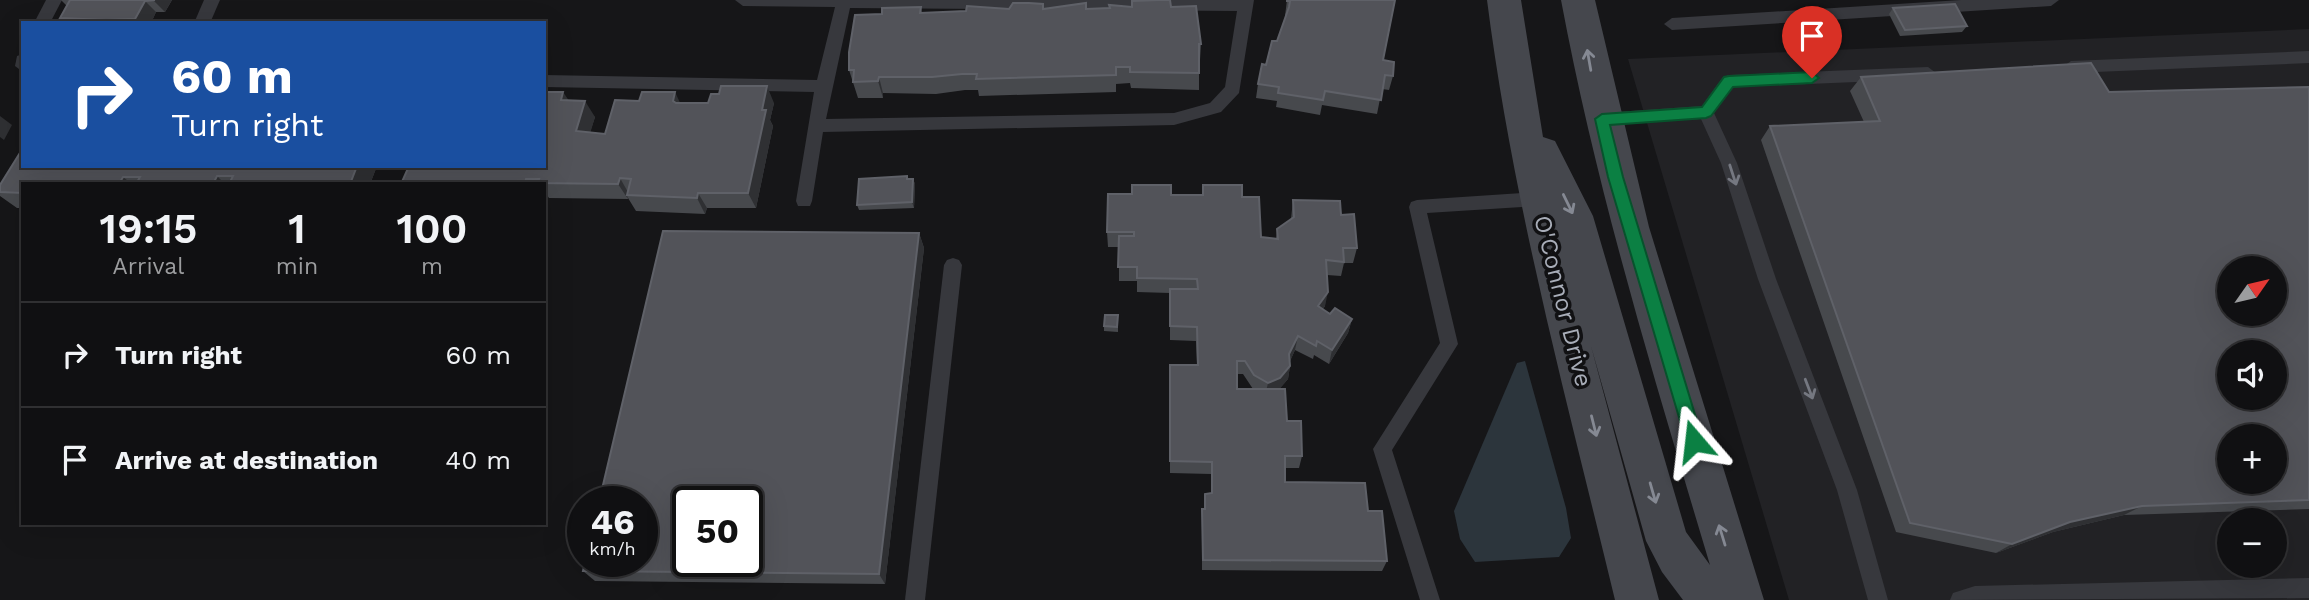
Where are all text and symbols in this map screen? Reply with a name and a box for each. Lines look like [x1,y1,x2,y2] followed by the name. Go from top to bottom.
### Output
[1782,6,1842,78] pin
[1793,17,1831,55] icon: arrive
[171,47,293,105] text: 60 m
[56,49,147,140] icon: right
[1582,49,1595,72] one-way arrow
[171,106,323,144] text: Turn right
[1728,163,1740,185] one-way arrow
[1562,193,1575,214] one-way arrow
[99,204,197,253] text: 19:15
[288,204,306,253] text: 1
[397,204,468,253] text: 100
[1528,212,1598,390] street label: O'Connor Drive
[113,253,184,280] text: Arrival
[276,253,318,280] text: min
[421,253,443,280] text: m
[2217,256,2287,326] north arrow
[2217,256,2287,578] map controls
[56,336,94,374] icon: right
[115,340,242,370] text: Turn right
[445,340,511,370] text: 60 m
[2217,340,2287,410] button: sound
[1803,378,1816,400] one-way arrow
[1657,404,1731,478] position arrow
[1588,414,1601,437] one-way arrow
[2217,424,2287,494] button: +
[56,441,94,479] icon: arrive
[115,445,378,475] text: Arrive at destination
[445,445,511,475] text: 40 m
[1647,481,1660,503] one-way arrow
[672,486,763,577] speed limit sign: 50
[590,501,635,543] text: 46
[2217,508,2287,578] button: −
[1715,524,1728,546] one-way arrow
[589,538,636,559] text: km/h

